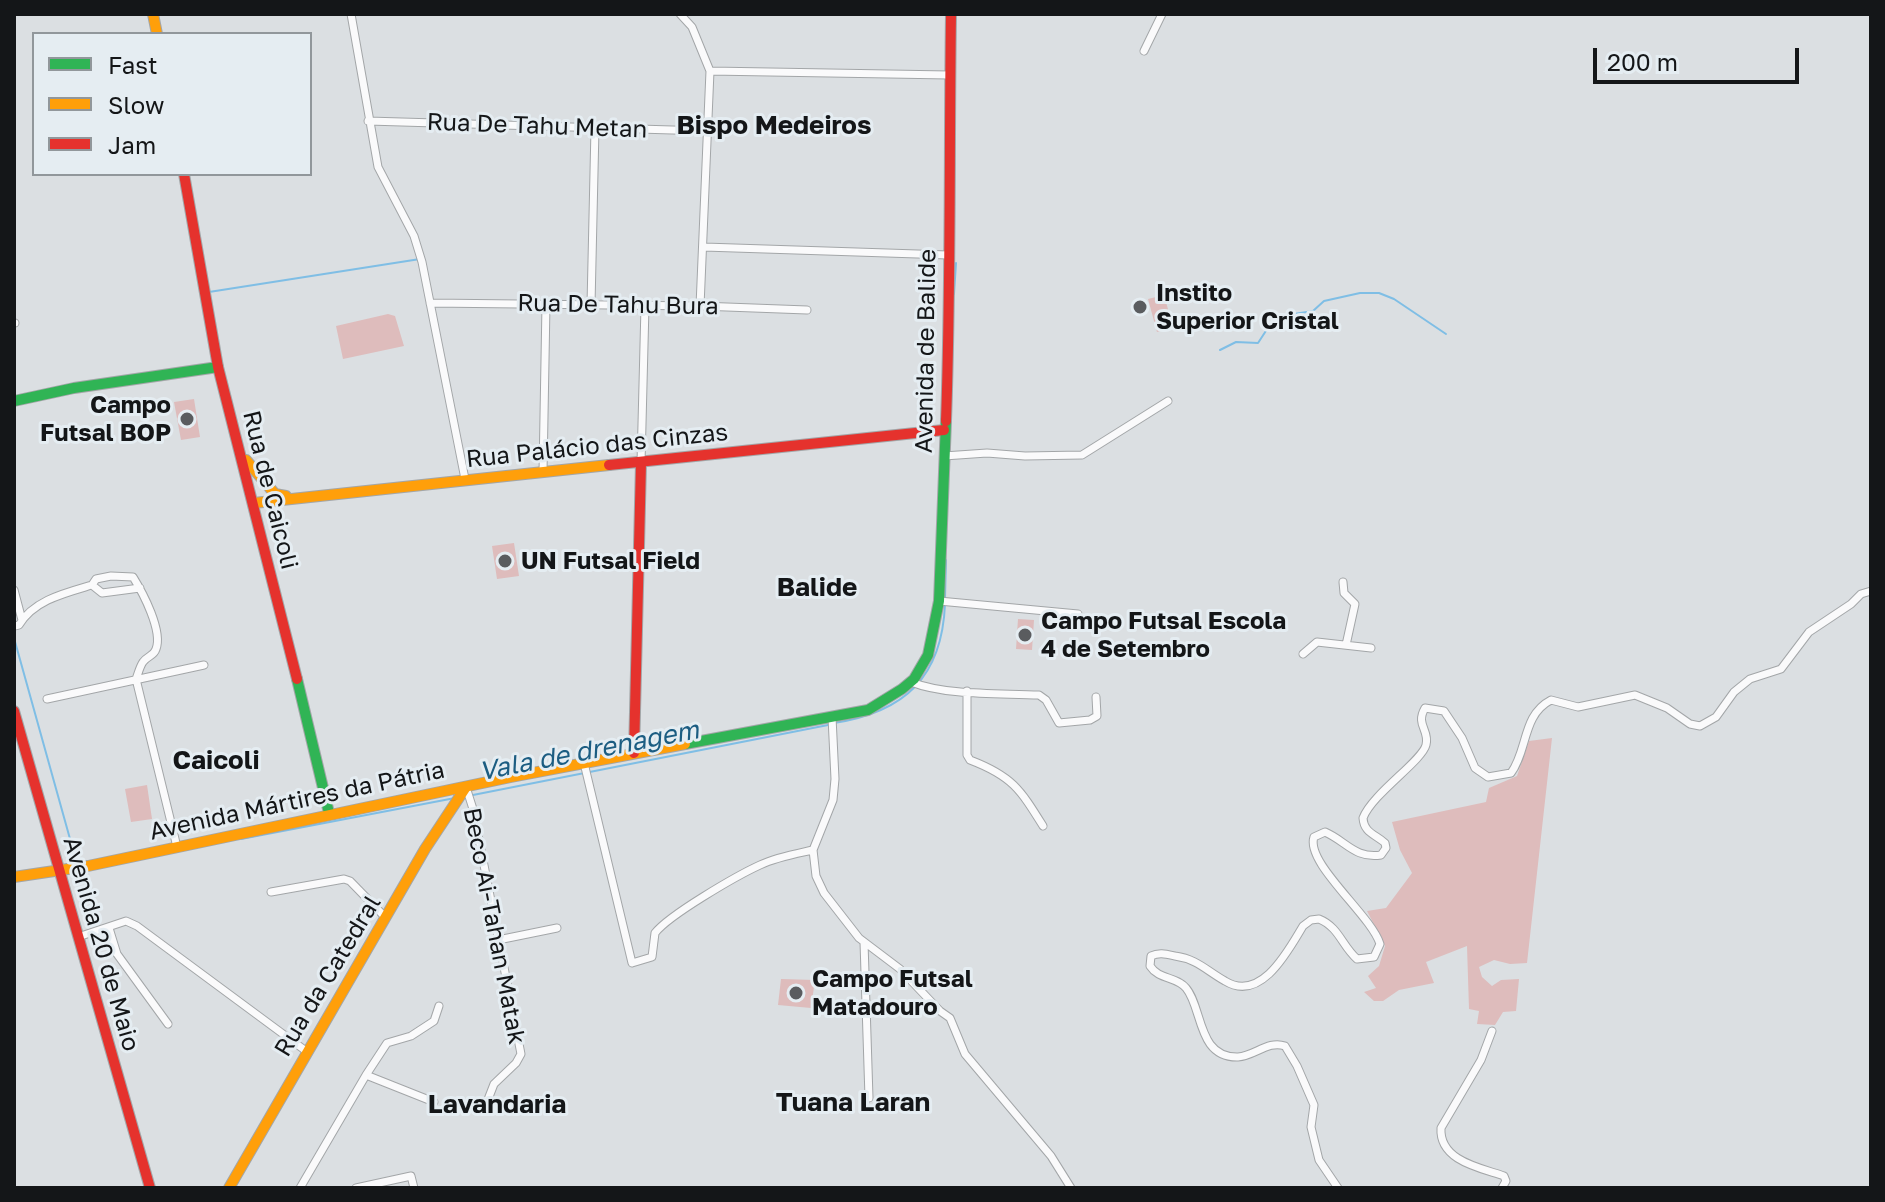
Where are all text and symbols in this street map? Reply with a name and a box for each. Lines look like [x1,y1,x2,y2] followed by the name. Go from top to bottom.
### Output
[32,32,312,176] legend
[1597,32,1803,82] scale bar
[1607,47,1678,76] text: 200 m
[108,50,158,79] text: Fast
[108,90,164,119] text: Slow
[426,108,648,144] street label: Rua De Tahu Metan
[677,110,871,142] district label: Bispo Medeiros
[108,130,156,159] text: Jam
[910,249,942,453] street label: Avenida de Balide
[1156,279,1339,335] place label: Instito Superior Cristal
[517,289,719,321] street label: Rua De Tahu Bura
[1131,298,1149,316] marker: Instito Superior Cristal
[40,391,171,447] place label: Campo Futsal BOP
[236,408,304,572] street label: Rua de Caicoli
[178,410,196,428] marker: Campo Futsal BOP
[465,418,729,474] street label: Rua Palácio das Cinzas
[521,547,700,575] place label: UN Futsal Field
[496,552,514,570] marker: UN Futsal Field
[777,572,857,604] district label: Balide
[1041,607,1286,663] place label: Campo Futsal Escola 4 de Setembro
[1016,626,1034,644] marker: Campo Futsal Escola 4 de Setembro
[476,714,702,788] water label: Vala de drenagem
[172,745,260,777] district label: Caicoli
[147,756,447,846] street label: Avenida Mártires da Pátria
[457,805,531,1047] street label: Beco Ai-Tahan Matak
[57,834,145,1054] street label: Avenida 20 de Maio
[269,890,387,1062] street label: Rua da Catedral
[812,965,973,1021] place label: Campo Futsal Matadouro
[787,984,805,1002] marker: Campo Futsal Matadouro
[776,1087,930,1119] district label: Tuana Laran
[428,1089,566,1121] district label: Lavandaria

